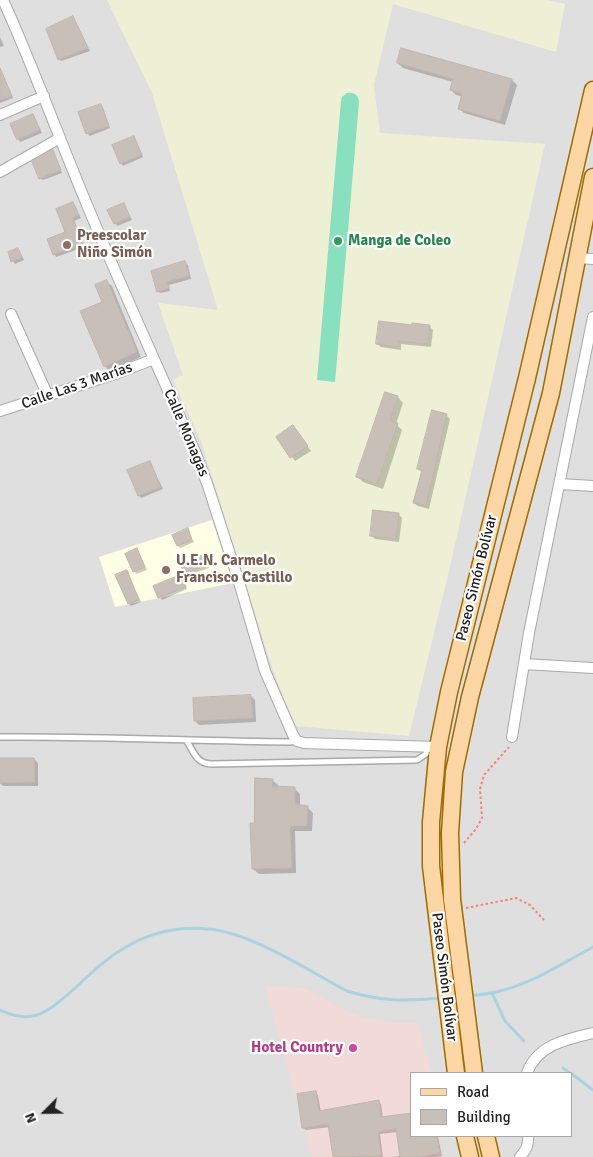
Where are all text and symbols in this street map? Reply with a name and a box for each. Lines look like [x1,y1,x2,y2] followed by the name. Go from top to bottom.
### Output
[77,227,152,262] place label: Preescolar Niño Simón
[348,232,451,250] place label: Manga de Coleo
[332,235,344,247] marker: Manga de Coleo
[61,239,73,251] marker: Preescolar Niño Simón
[19,359,135,413] street label: Calle Las 3 Marías
[159,386,213,480] street label: Calle Monagas
[453,513,501,643] street label: Paseo Simón Bolívar
[176,552,292,587] place label: U.E.N. Carmelo Francisco Castillo
[160,564,172,576] marker: U.E.N. Carmelo Francisco Castillo
[427,912,461,1042] street label: Paseo Simón Bolívar
[251,1039,343,1057] place label: Hotel Country
[347,1042,359,1054] marker: Hotel Country
[410,1072,573,1137] legend
[457,1083,489,1101] text: Road
[20,1087,70,1137] north arrow
[457,1108,511,1126] text: Building
[21,1110,40,1126] text: N

